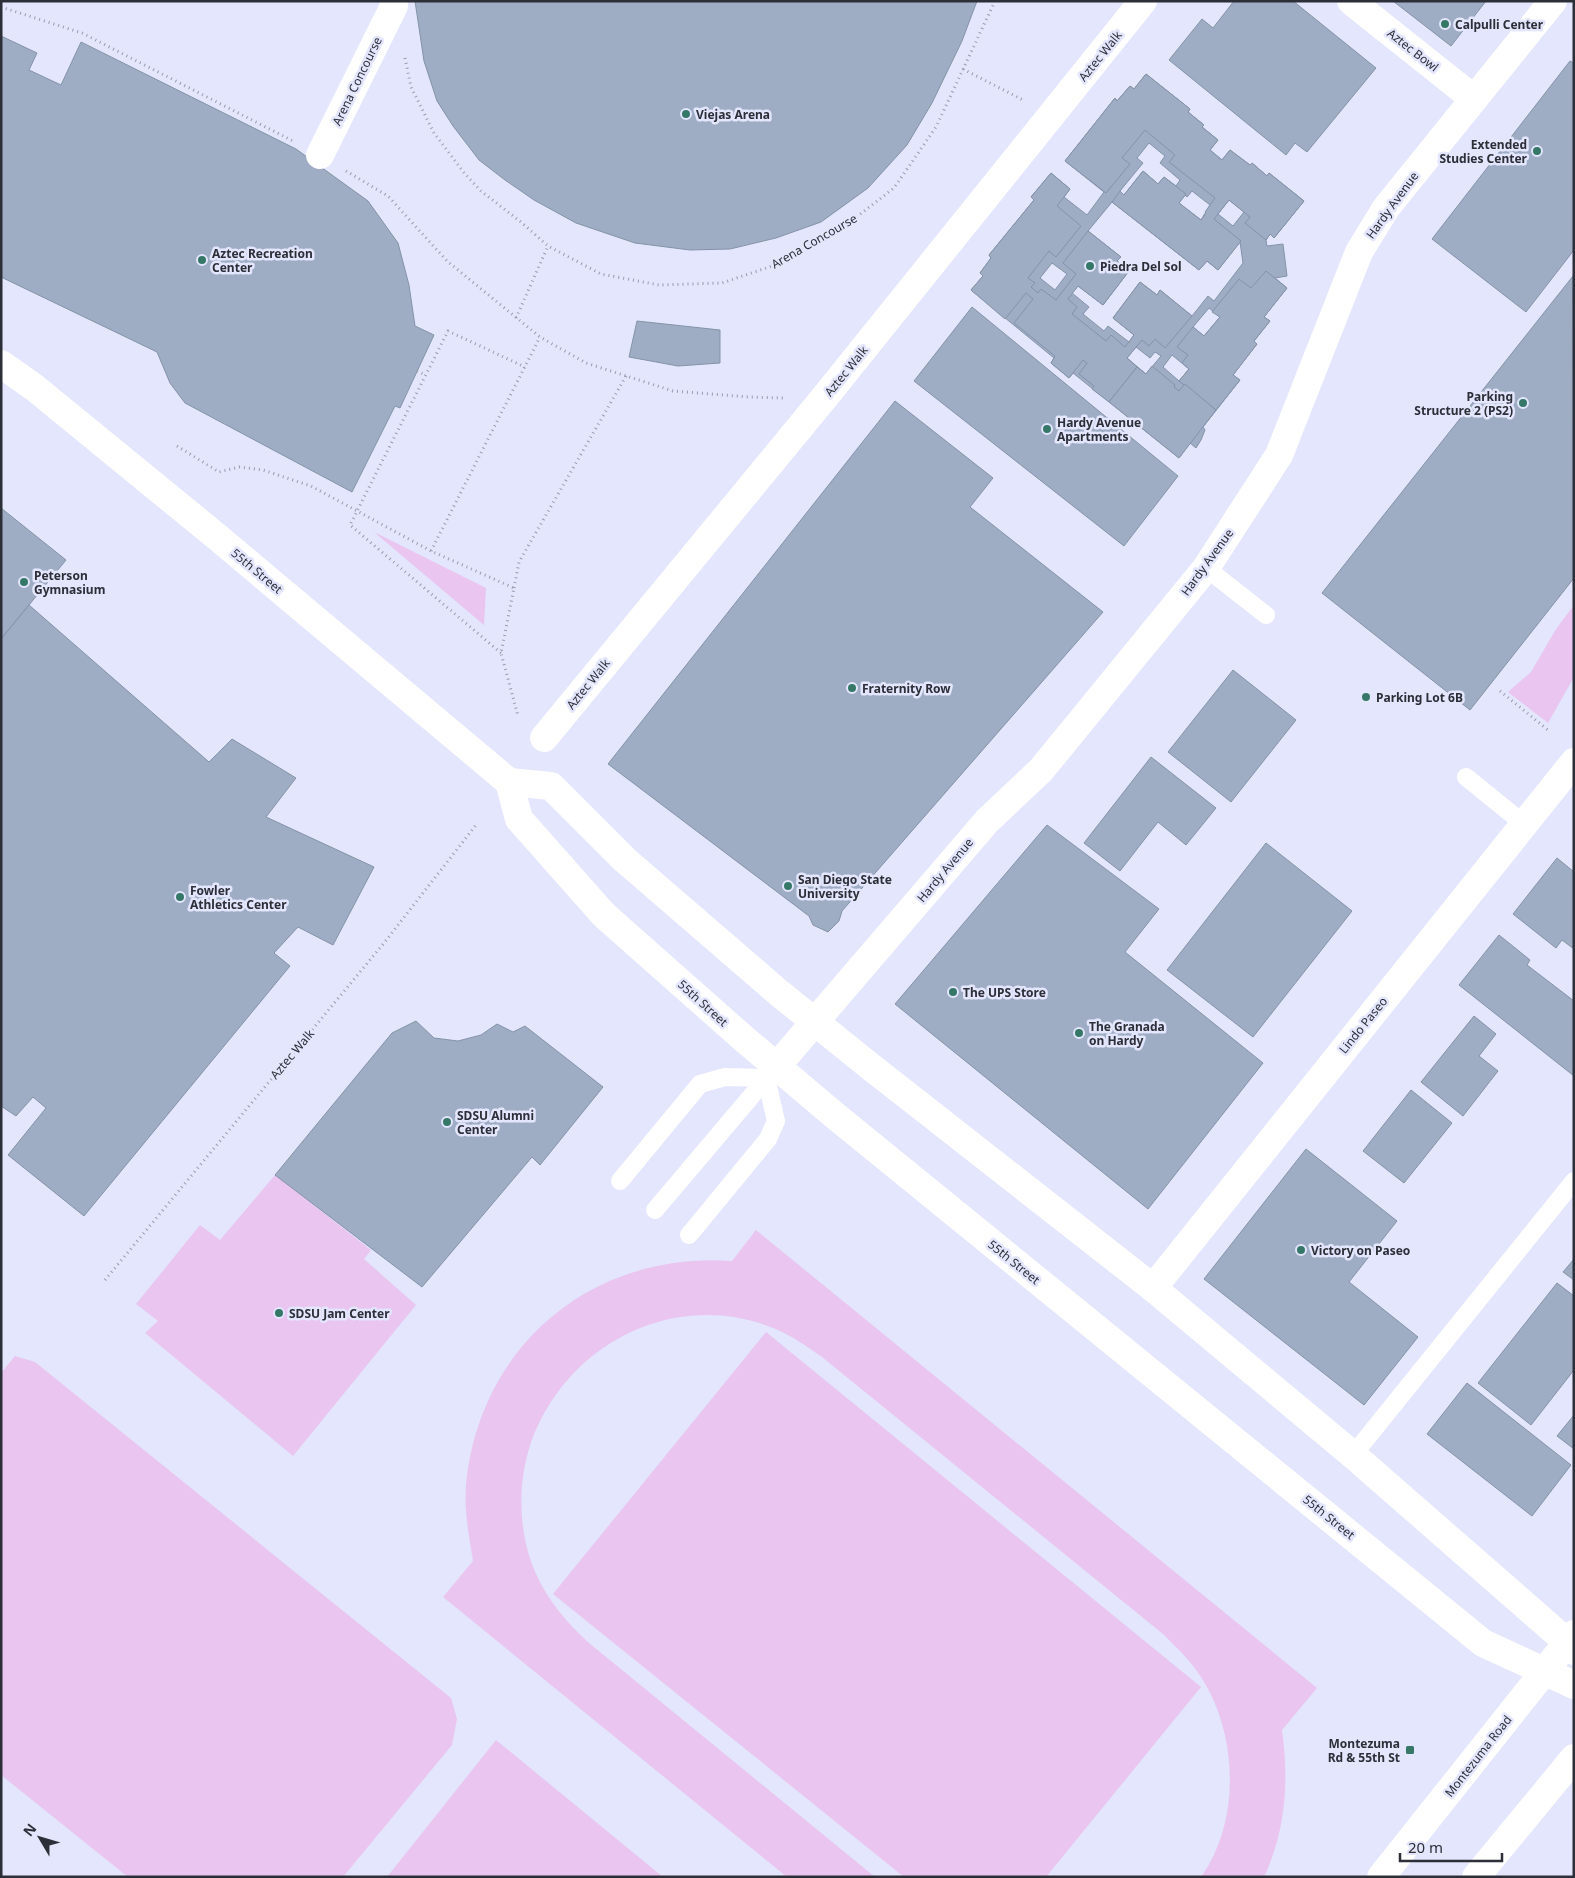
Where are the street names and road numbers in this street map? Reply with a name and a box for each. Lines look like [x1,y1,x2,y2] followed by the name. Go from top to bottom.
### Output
[1384,25,1442,75] street label: Aztec Bowl
[1074,27,1126,85] street label: Aztec Walk
[328,34,386,128] street label: Arena Concourse
[1362,168,1422,242] street label: Hardy Avenue
[768,209,860,273] street label: Arena Concourse
[820,342,872,400] street label: Aztec Walk
[1177,525,1237,599] street label: Hardy Avenue
[228,545,287,598] street label: 55th Street
[562,655,614,713] street label: Aztec Walk
[913,834,977,906] street label: Hardy Avenue
[674,976,732,1031] street label: 55th Street
[1335,993,1391,1057] street label: Lindo Paseo
[266,1025,318,1083] street label: Aztec Walk
[985,1236,1044,1289] street label: 55th Street
[1300,1491,1359,1544] street label: 55th Street
[1441,1712,1515,1800] street label: Montezuma Road

